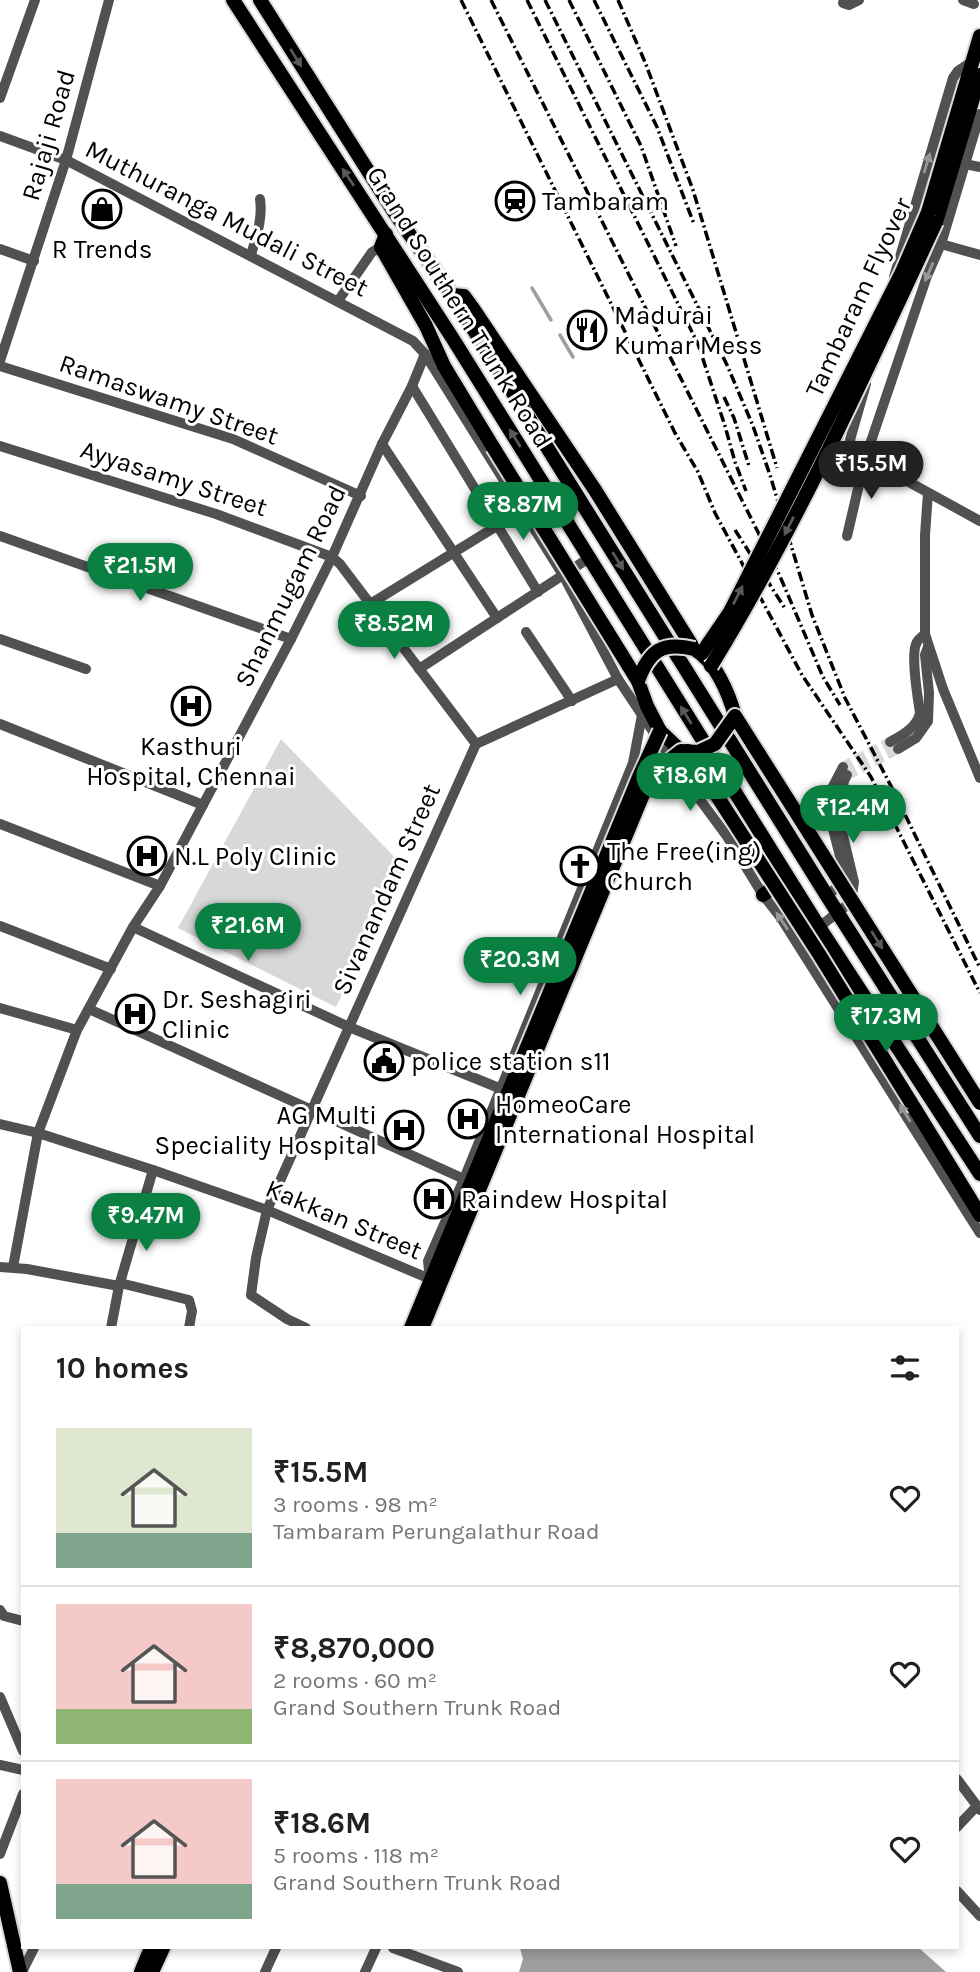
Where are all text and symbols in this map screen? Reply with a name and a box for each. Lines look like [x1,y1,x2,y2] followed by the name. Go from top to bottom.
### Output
[290,48,303,67] one-way arrow
[15,66,82,204] street label: Rajaji Road
[80,133,374,304] street label: Muthuranga Mudali Street
[923,152,933,173] one-way arrow
[360,161,559,454] street label: Grand Southern Trunk Road
[341,168,355,186] one-way arrow
[494,180,536,222] station icon: Tambaram
[542,186,669,217] place label: Tambaram
[81,188,123,230] shop icon: R Trends
[799,192,918,402] street label: Tambaram Flyover
[52,234,152,265] place label: R Trends
[923,262,935,282] one-way arrow
[614,300,762,361] place label: Madurai Kumar Mess
[566,309,608,351] restaurant icon: Madurai Kumar Mess
[55,347,283,452] street label: Ramaswamy Street
[508,429,521,448] one-way arrow
[76,434,271,523] street label: Ayyasamy Street
[814,442,928,501] pin: ₹15.5M
[834,450,908,477] text: ₹15.5M
[228,480,353,692] street label: Shanmugam Road
[466,482,580,542] pin: ₹8.87M
[483,491,563,518] text: ₹8.87M
[783,516,794,536] one-way arrow
[83,544,197,603] pin: ₹21.5M
[612,551,624,570] one-way arrow
[103,552,177,579] text: ₹21.5M
[733,585,744,605] one-way arrow
[337,602,451,661] pin: ₹8.52M
[354,610,434,637] text: ₹8.52M
[170,685,212,727] hospital icon: Kasthuri Hospital, Chennai
[679,706,692,725] one-way arrow
[86,731,296,792] place label: Kasthuri Hospital, Chennai
[633,754,747,813] pin: ₹18.6M
[652,762,728,789] text: ₹18.6M
[326,778,447,1000] street label: Sivanandam Street
[796,786,910,845] pin: ₹12.4M
[816,794,890,821] text: ₹12.4M
[126,835,168,877] hospital icon: N.L Poly Clinic
[607,836,762,897] place label: The Free(ing) Church
[174,841,337,872] place label: N.L Poly Clinic
[559,845,601,887] church icon: The Free(ing) Church
[191,904,305,963] pin: ₹21.6M
[211,912,285,939] text: ₹21.6M
[775,912,789,930] one-way arrow
[870,930,883,949] one-way arrow
[463,937,577,997] pin: ₹20.3M
[480,946,560,973] text: ₹20.3M
[162,984,312,1045] place label: Dr. Seshagiri Clinic
[114,993,156,1035] hospital icon: Dr. Seshagiri Clinic
[829,995,943,1054] pin: ₹17.3M
[850,1003,922,1030] text: ₹17.3M
[363,1040,405,1082] public building icon: police station s11
[411,1046,611,1077] place label: police station s11
[495,1089,755,1150] place label: HomeoCare International Hospital
[447,1098,489,1140] hospital icon: HomeoCare International Hospital
[155,1100,377,1161] place label: AG Multi Speciality Hospital
[898,1103,911,1122] one-way arrow
[383,1109,425,1151] hospital icon: AG Multi Speciality Hospital
[261,1173,427,1266] street label: Kakkan Street
[413,1178,455,1220] hospital icon: Raindew Hospital
[461,1184,668,1215] place label: Raindew Hospital
[89,1194,203,1253] pin: ₹9.47M
[107,1202,185,1229] text: ₹9.47M
[886,1349,924,1387] icon: filters
[56,1350,189,1386] text: 10 homes
[273,1454,368,1490] text: ₹15.5M
[112,1456,196,1540] icon: home
[886,1479,924,1517] icon: heart
[273,1491,438,1518] text: 3 rooms · 98 m²
[273,1518,600,1545] text: Tambaram Perungalathur Road
[273,1630,435,1666] text: ₹8,870,000
[112,1632,196,1716] icon: home
[886,1655,924,1693] icon: heart
[273,1667,437,1694] text: 2 rooms · 60 m²
[273,1694,561,1721] text: Grand Southern Trunk Road
[273,1805,371,1841] text: ₹18.6M
[112,1807,196,1891] icon: home
[886,1830,924,1868] icon: heart
[273,1842,439,1869] text: 5 rooms · 118 m²
[273,1869,561,1896] text: Grand Southern Trunk Road

